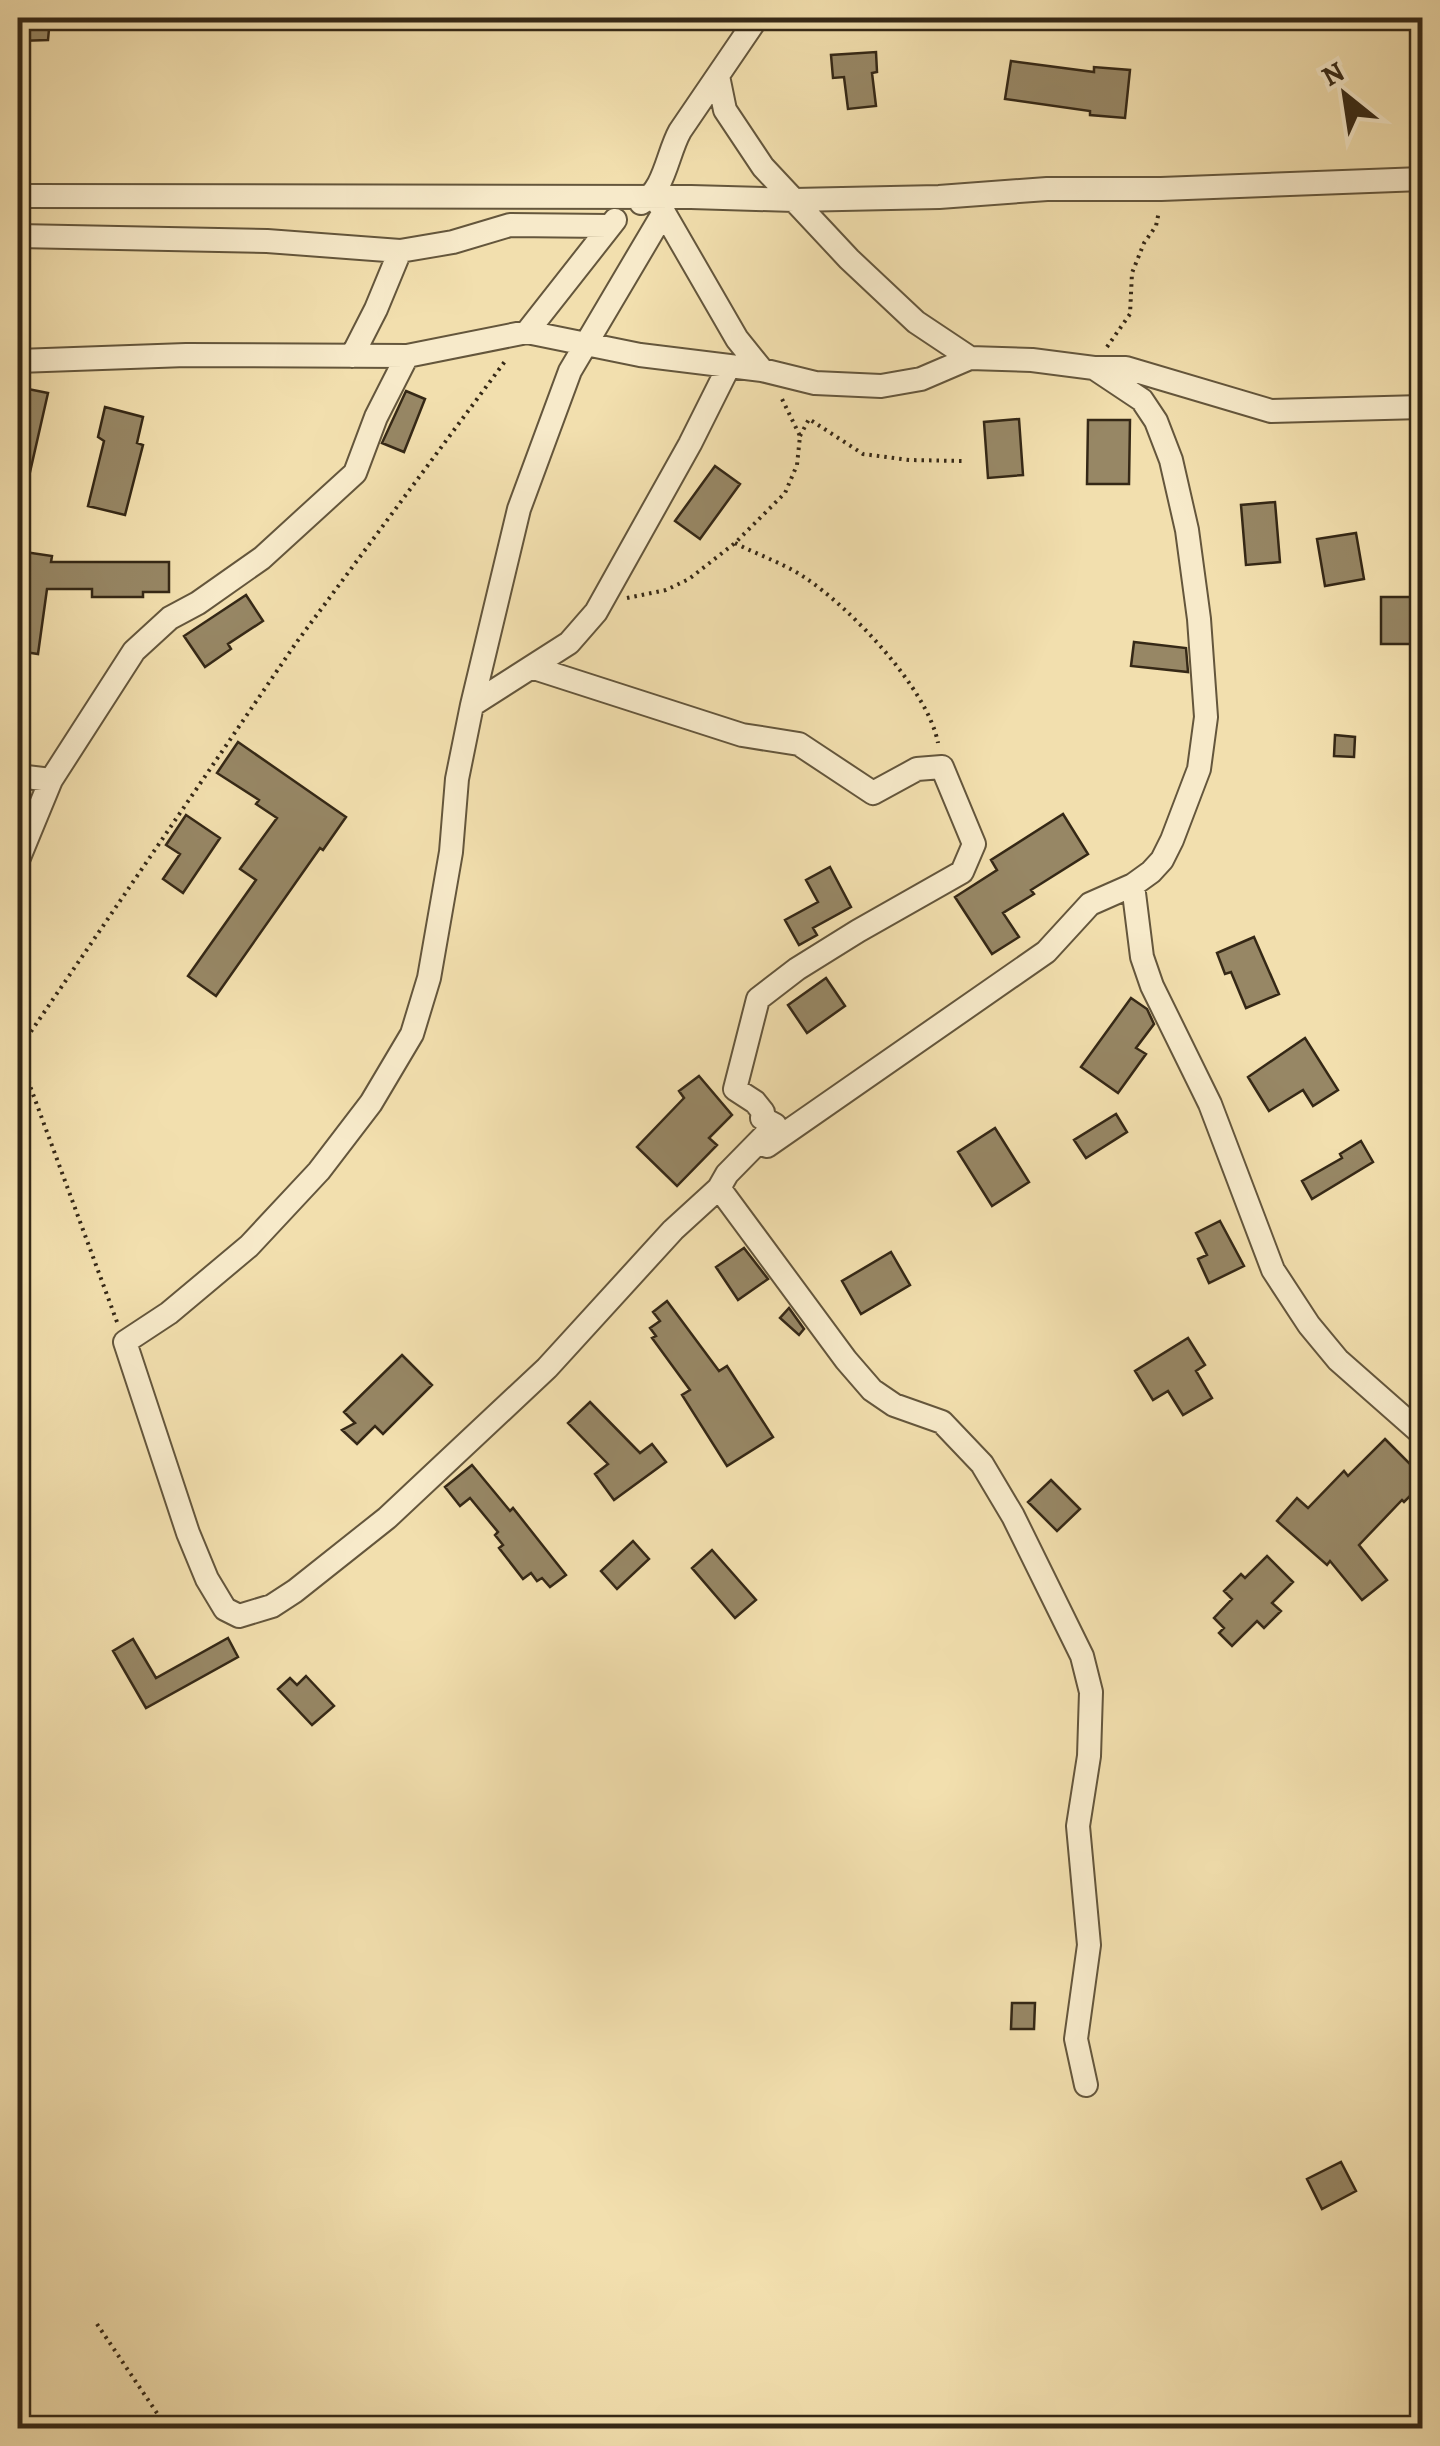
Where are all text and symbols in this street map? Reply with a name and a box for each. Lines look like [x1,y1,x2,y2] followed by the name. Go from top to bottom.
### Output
[1295,45,1395,145] north arrow
[1315,53,1351,96] text: N

